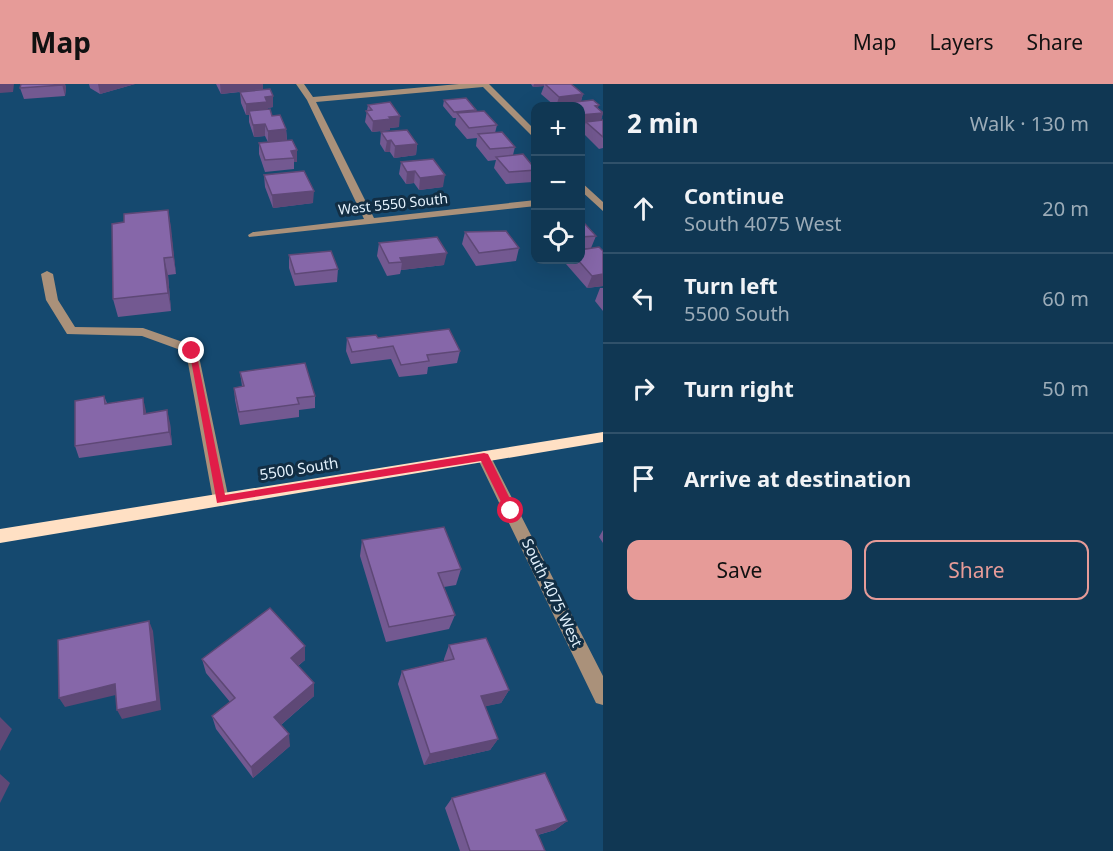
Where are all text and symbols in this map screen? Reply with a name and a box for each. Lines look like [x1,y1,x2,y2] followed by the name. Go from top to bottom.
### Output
[30,23,91,61] text: Map
[853,28,897,56] text: Map
[930,28,994,56] text: Layers
[1027,28,1083,56] text: Share
[531,102,585,264] map controls
[531,102,585,156] button: +
[627,105,699,141] text: 2 min
[970,110,1089,137] text: Walk · 130 m
[531,156,585,210] button: −
[684,180,784,210] text: Continue
[337,188,449,219] street label: West 5550 South
[627,192,660,225] icon: ahead
[1042,195,1089,222] text: 20 m
[531,210,585,264] button: locate
[684,210,841,237] text: South 4075 West
[684,270,778,300] text: Turn left
[627,282,660,315] icon: left
[1042,285,1089,312] text: 60 m
[684,300,790,327] text: 5500 South
[178,337,204,363] route end
[627,372,660,405] icon: right
[684,373,794,403] text: Turn right
[1042,375,1089,402] text: 50 m
[258,452,340,484] street label: 5500 South
[627,462,660,495] icon: arrive
[684,463,911,493] text: Arrive at destination
[497,497,523,523] route start
[518,535,588,651] street label: South 4075 West
[627,540,852,600] button: Save
[864,540,1089,600] button: Share

